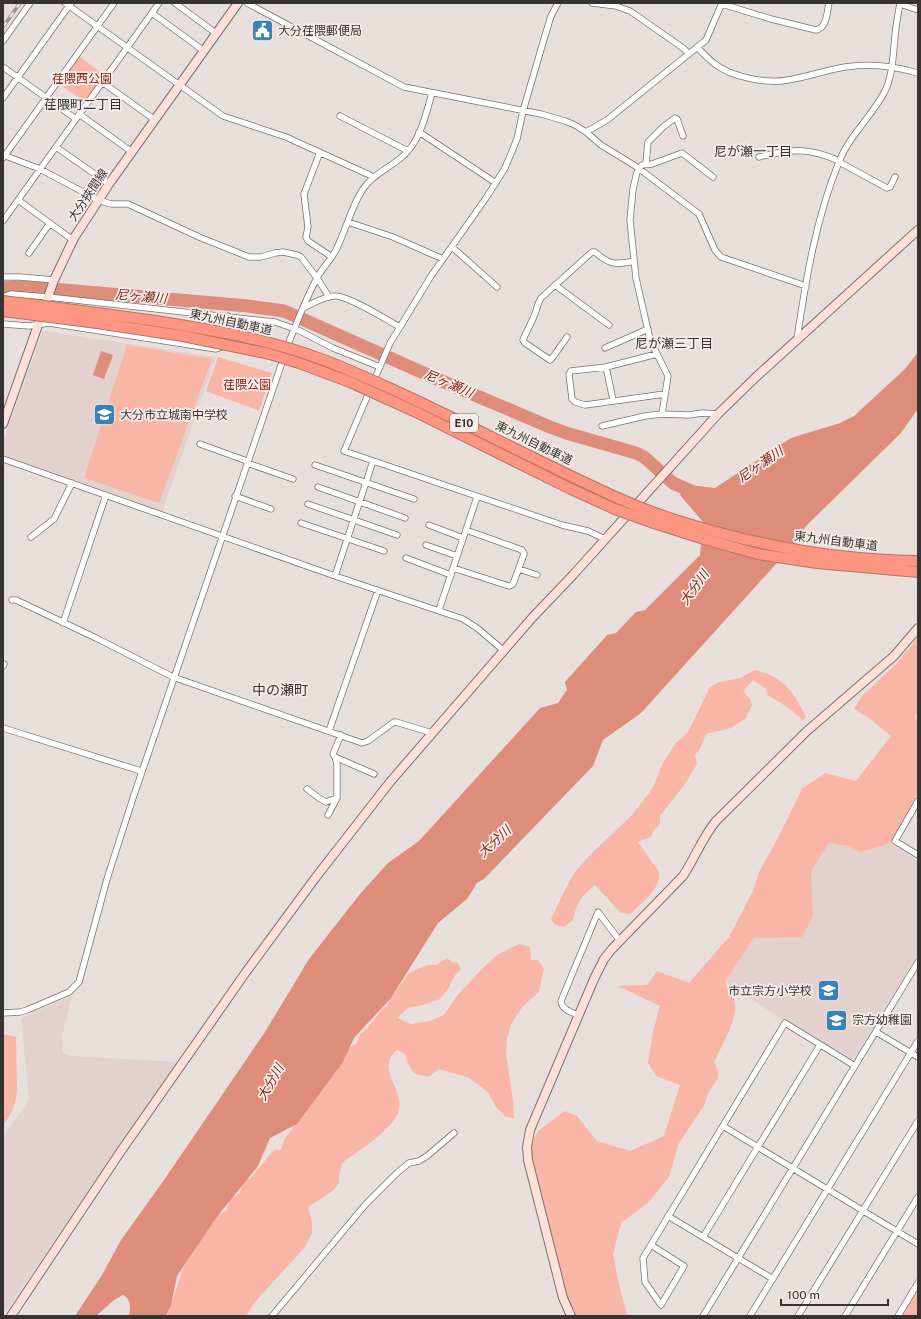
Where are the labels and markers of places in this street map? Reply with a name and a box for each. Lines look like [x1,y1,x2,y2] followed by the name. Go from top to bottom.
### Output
[250,18,276,44] public building icon: 大分荏隈郵便局
[278,24,362,38] place label: 大分荏隈郵便局
[91,402,117,428] school or university icon: 大分市立城南中学校
[120,408,228,422] place label: 大分市立城南中学校
[815,978,841,1004] school or university icon: 市立宗方小学校
[728,984,812,998] place label: 市立宗方小学校
[824,1007,850,1033] school or university icon: 宗方幼稚園
[852,1013,912,1027] place label: 宗方幼稚園

